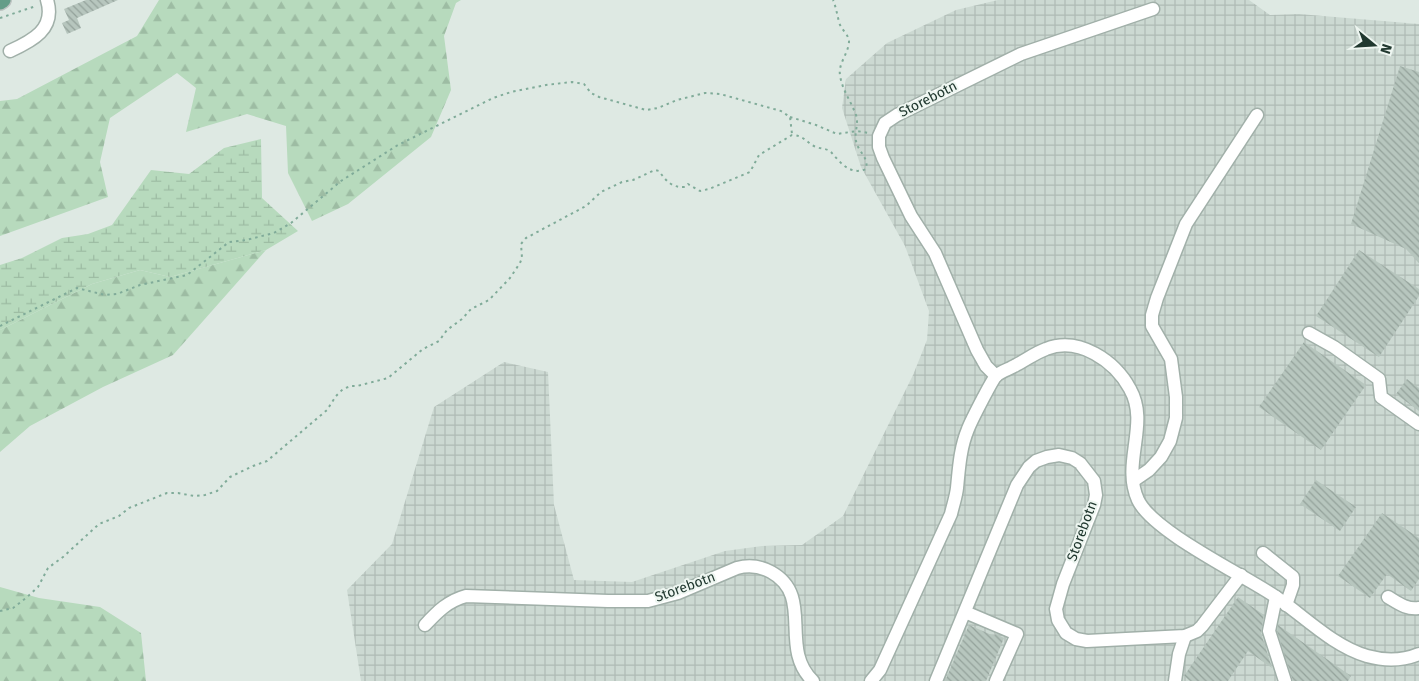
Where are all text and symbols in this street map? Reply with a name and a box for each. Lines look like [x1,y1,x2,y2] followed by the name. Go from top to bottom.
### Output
[1349,20,1399,70] north arrow
[1376,42,1395,56] text: N
[896,77,960,121] street label: Storebotn
[1063,498,1101,564] street label: Storebotn
[652,568,718,606] street label: Storebotn

